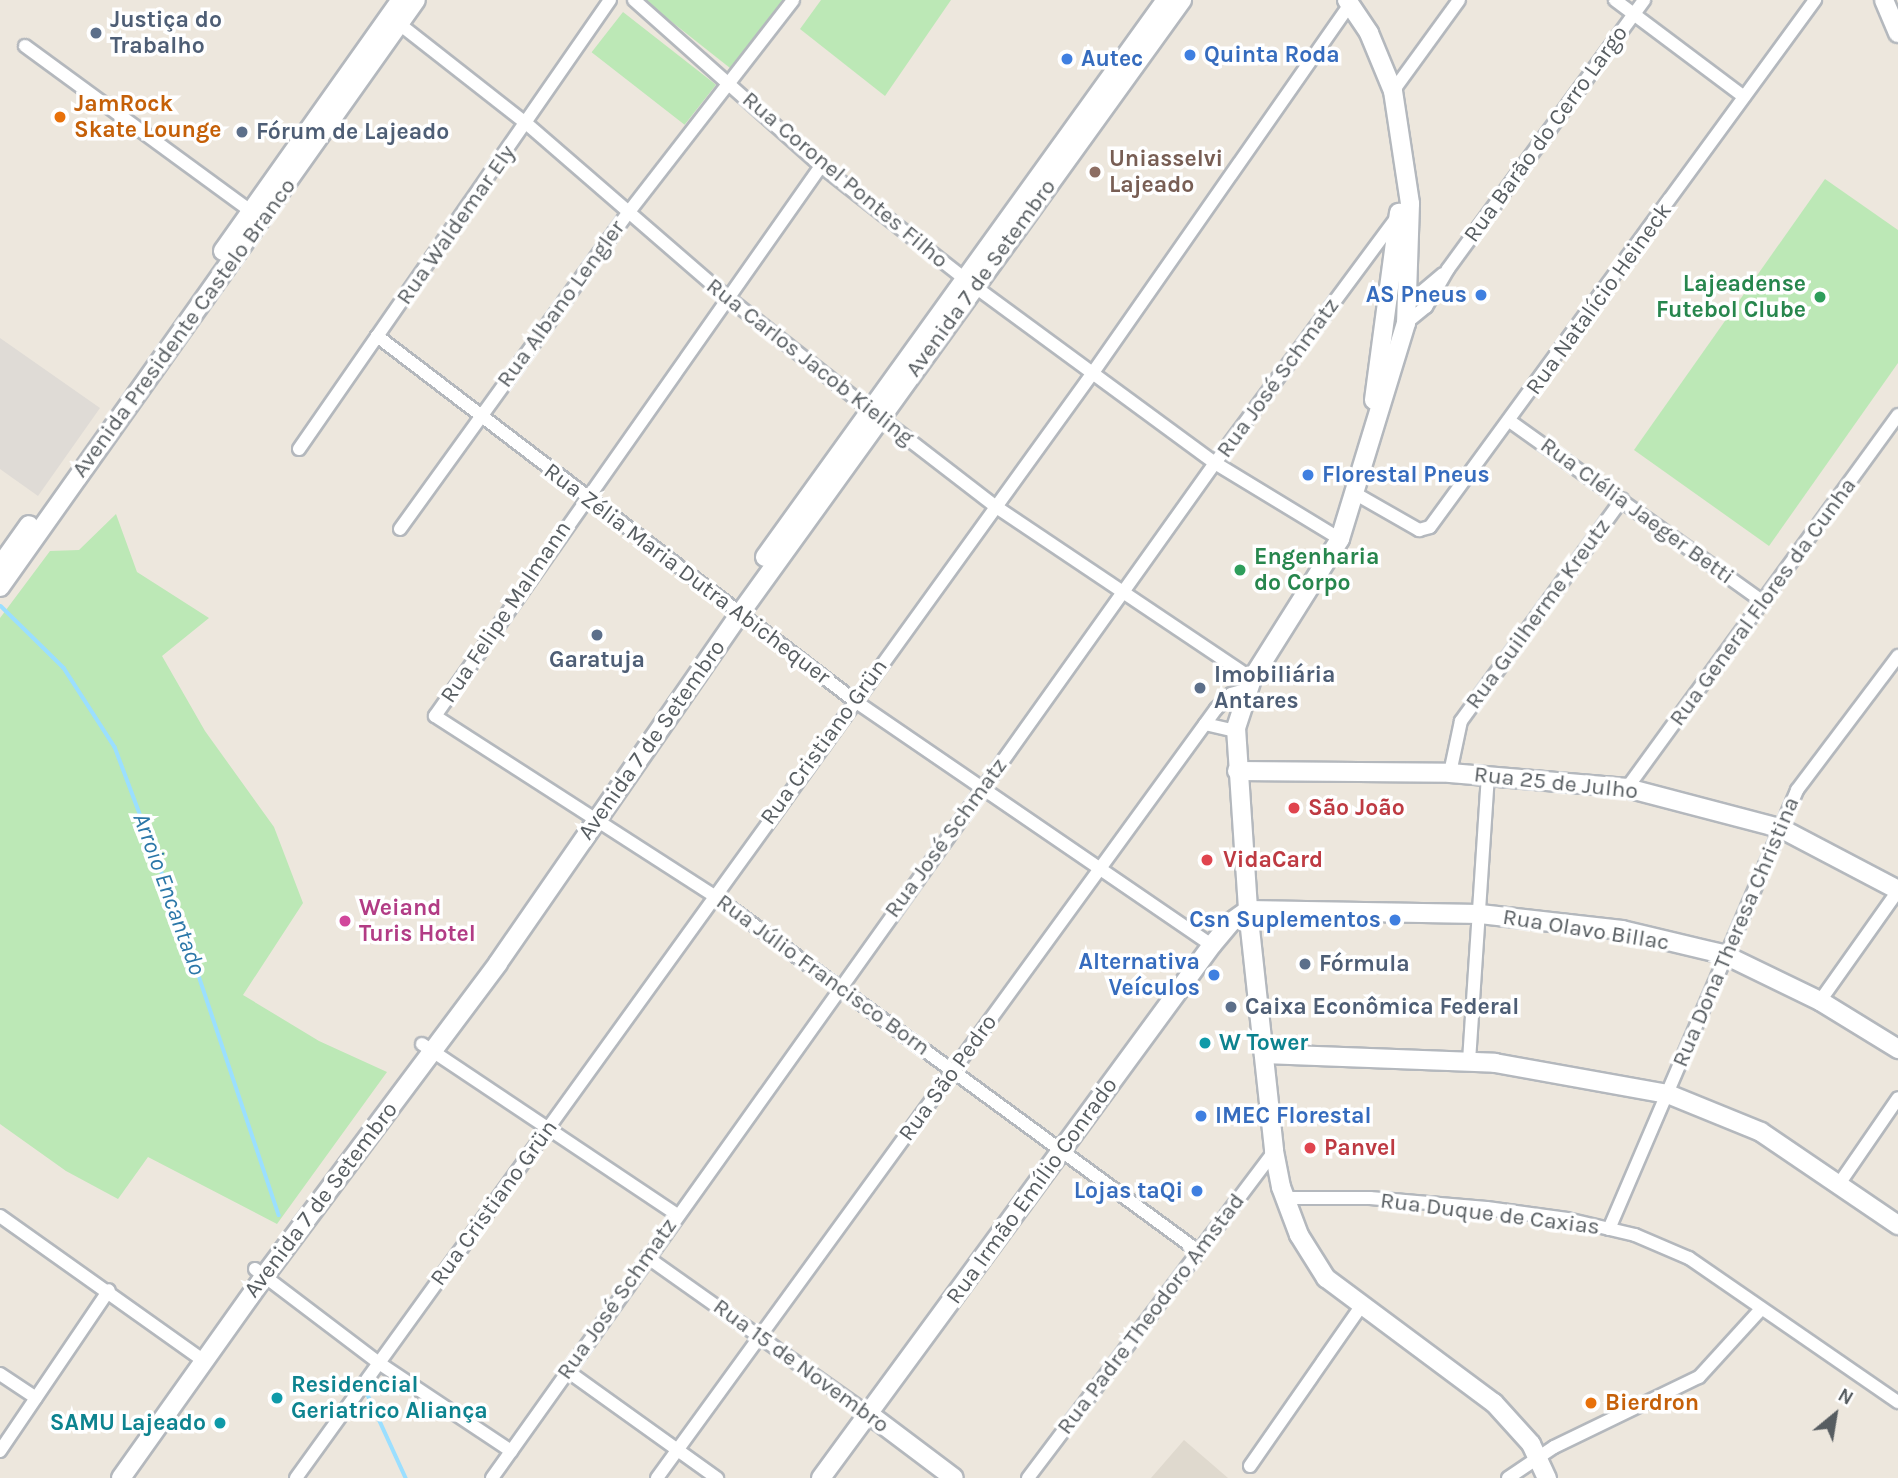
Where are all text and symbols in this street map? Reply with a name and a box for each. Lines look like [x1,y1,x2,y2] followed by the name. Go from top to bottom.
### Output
[110,6,222,60] place label: Justiça do Trabalho
[1458,20,1634,248] street label: Rua Barão do Cerro Largo
[88,25,104,41] marker: Justiça do Trabalho
[1204,41,1340,69] place label: Quinta Roda
[1081,45,1143,73] place label: Autec
[1182,47,1198,63] marker: Quinta Roda
[1059,51,1075,67] marker: Autec
[736,86,954,274] street label: Rua Coronel Pontes Filho
[74,90,222,144] place label: JamRock Skate Lounge
[52,109,68,125] marker: JamRock Skate Lounge
[256,118,449,146] place label: Fórum de Lajeado
[234,124,250,140] marker: Fórum de Lajeado
[391,140,521,310] street label: Rua Waldemar Ely
[1109,145,1223,199] place label: Uniasselvi Lajeado
[1087,164,1103,180] marker: Uniasselvi Lajeado
[66,173,302,483] street label: Avenida Presidente Castelo Branco
[900,174,1062,382] street label: Avenida 7 de Setembro
[1520,198,1678,400] street label: Rua Natalício Heineck
[491,215,631,393] street label: Rua Albano Lengler
[1656,270,1806,324] place label: Lajeadense Futebol Clube
[701,272,919,452] street label: Rua Carlos Jacob Kieling
[1366,281,1467,309] place label: AS Pneus
[1473,287,1489,303] marker: AS Pneus
[1812,289,1828,305] marker: Lajeadense Futebol Clube
[1211,293,1345,463] street label: Rua José Schmatz
[1535,432,1739,590] street label: Rua Clélia Jaeger Betti
[538,457,836,691] street label: Rua Zélia Maria Dutra Abichequer
[1322,461,1490,489] place label: Florestal Pneus
[1300,467,1316,483] marker: Florestal Pneus
[1664,472,1862,732] street label: Rua General Flores da Cunha
[1460,513,1616,715] street label: Rua Guilherme Kreutz
[435,516,577,708] street label: Rua Felipe Malmann
[1254,543,1380,597] place label: Engenharia do Corpo
[1232,562,1248,578] marker: Engenharia do Corpo
[589,627,605,643] marker: Garatuja
[572,635,732,845] street label: Avenida 7 de Setembro
[549,646,645,674] place label: Garatuja
[754,654,894,830] street label: Rua Cristiano Grün
[1214,661,1336,715] place label: Imobiliária Antares
[1192,680,1208,696] marker: Imobiliária Antares
[879,753,1013,923] street label: Rua José Schmatz
[1473,761,1639,805] street label: Rua 25 de Julho
[1667,793,1805,1071] street label: Rua Dona Theresa Christina
[1308,794,1405,822] place label: São João
[1286,800,1302,816] marker: São João
[126,809,212,979] water label: Arroio Encantado
[1223,846,1323,874] place label: VidaCard
[1197,850,1217,870] marker: VidaCard
[711,888,935,1062] street label: Rua Júlio Francisco Born
[359,894,476,948] place label: Weiand Turis Hotel
[1501,903,1671,957] street label: Rua Olavo Billac
[1189,906,1381,934] place label: Csn Suplementos
[1387,912,1403,928] marker: Csn Suplementos
[337,913,353,929] marker: Weiand Turis Hotel
[1079,948,1200,1002] place label: Alternativa Veículos
[1319,950,1410,978] place label: Fórmula
[1297,956,1313,972] marker: Fórmula
[1206,967,1222,983] marker: Alternativa Veículos
[1245,993,1519,1021] place label: Caixa Econômica Federal
[1223,999,1239,1015] marker: Caixa Econômica Federal
[893,1009,1003,1147] street label: Rua São Pedro
[1219,1029,1308,1057] place label: W Tower
[1197,1035,1213,1051] marker: W Tower
[940,1072,1124,1310] street label: Rua Irmão Emílio Conrado
[238,1097,404,1303] street label: Avenida 7 de Setembro
[1215,1102,1371,1130] place label: IMEC Florestal
[1193,1108,1209,1124] marker: IMEC Florestal
[424,1115,564,1291] street label: Rua Cristiano Grün
[1324,1134,1396,1162] place label: Panvel
[1302,1140,1318,1156] marker: Panvel
[1074,1177,1183,1205] place label: Lojas taQi
[1189,1183,1205,1199] marker: Lojas taQi
[1379,1187,1601,1241] street label: Rua Duque de Caxias
[1051,1188,1251,1440] street label: Rua Padre Theodoro Amstad
[551,1213,683,1385] street label: Rua José Schmatz
[708,1293,894,1439] street label: Rua 15 de Novembro
[291,1371,488,1425] place label: Residencial Geriatrico Aliança
[1800,1380,1870,1450] north arrow
[1834,1384,1857,1410] text: N
[1605,1389,1699,1417] place label: Bierdron
[269,1390,285,1406] marker: Residencial Geriatrico Aliança
[1583,1395,1599,1411] marker: Bierdron
[50,1409,206,1437] place label: SAMU Lajeado
[212,1415,228,1431] marker: SAMU Lajeado

